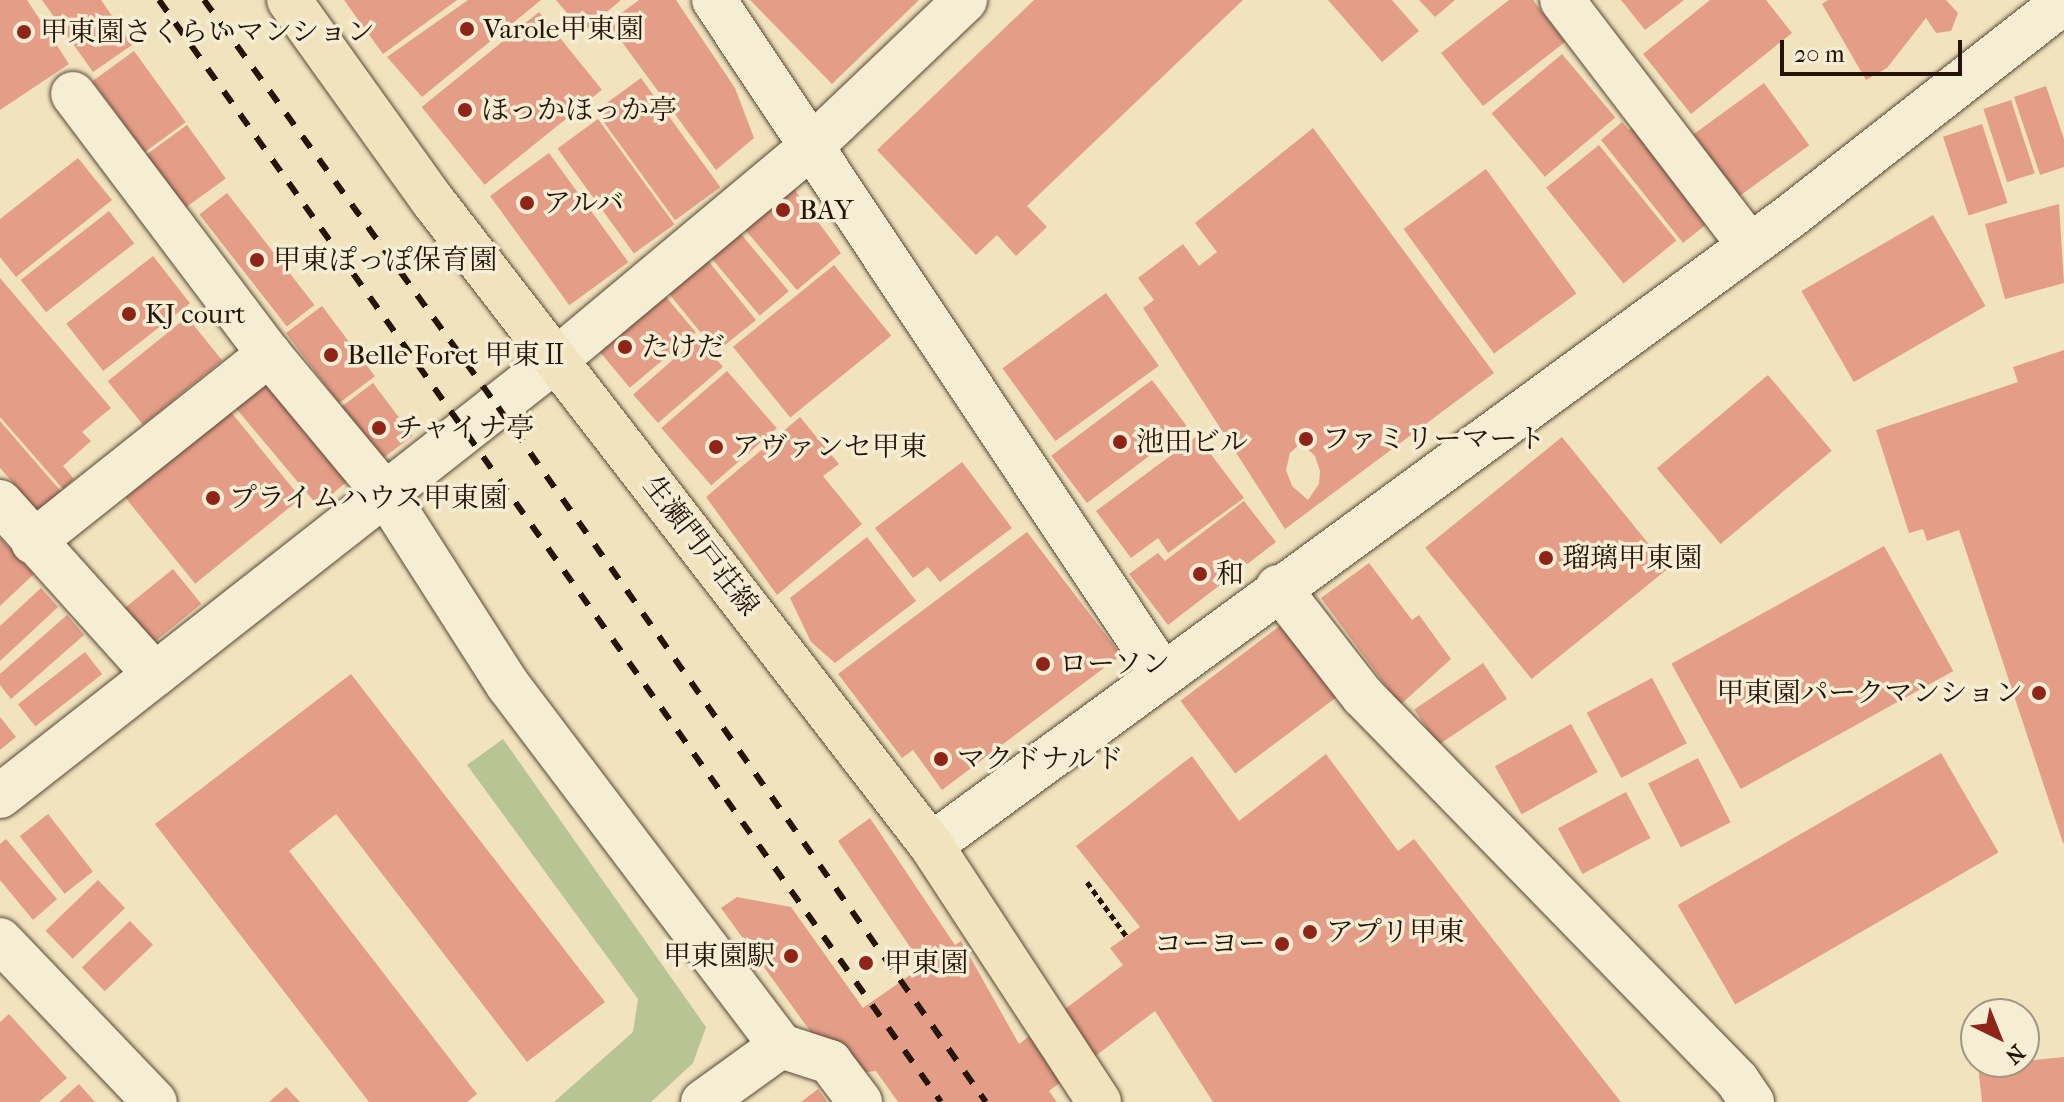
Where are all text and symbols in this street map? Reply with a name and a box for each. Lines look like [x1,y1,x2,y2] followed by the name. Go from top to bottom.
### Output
[483,12,644,46] place label: Varole甲東園
[40,15,376,49] place label: 甲東園さくらいマンション
[458,20,476,38] marker: Varole甲東園
[15,23,33,41] marker: 甲東園さくらいマンション
[1784,24,1966,74] scale bar
[1794,40,1845,68] text: 20 m
[481,93,677,127] place label: ほっかほっか亭
[456,101,474,119] marker: ほっかほっか亭
[543,186,627,220] place label: アルバ
[799,193,854,227] place label: BAY
[518,194,536,212] marker: アルバ
[774,201,792,219] marker: BAY
[273,243,497,277] place label: 甲東ぽっぽ保育園
[248,251,266,269] marker: 甲東ぽっぽ保育園
[145,297,246,331] place label: KJ court
[120,305,138,323] marker: KJ court
[641,330,725,364] place label: たけだ
[347,338,569,372] place label: Belle Foret 甲東Ⅱ
[616,338,634,356] marker: たけだ
[322,346,340,364] marker: Belle Foret 甲東Ⅱ
[395,411,535,445] place label: チャイナ亭
[370,419,388,437] marker: チャイナ亭
[1322,422,1546,456] place label: ファミリーマート
[1136,425,1248,459] place label: 池田ビル
[732,430,928,464] place label: アヴァンセ甲東
[1297,430,1315,448] marker: ファミリーマート
[1111,433,1129,451] marker: 池田ビル
[707,438,725,456] marker: アヴァンセ甲東
[636,469,766,623] street label: 生瀬門戸荘線
[229,481,509,515] place label: プライムハウス甲東園
[204,489,222,507] marker: プライムハウス甲東園
[1562,541,1702,575] place label: 瑠璃甲東園
[1537,549,1555,567] marker: 瑠璃甲東園
[1216,557,1244,591] place label: 和
[1191,565,1209,583] marker: 和
[1059,647,1171,681] place label: ローソン
[1034,655,1052,673] marker: ローソン
[1715,676,2023,710] place label: 甲東園パークマンション
[2030,684,2048,702] marker: 甲東園パークマンション
[957,742,1125,776] place label: マクドナルド
[932,750,950,768] marker: マクドナルド
[1326,915,1466,949] place label: アプリ甲東
[1301,923,1319,941] marker: アプリ甲東
[1154,927,1266,961] place label: コーヨー
[1273,935,1291,953] marker: コーヨー
[663,939,775,973] place label: 甲東園駅
[884,946,968,980] place label: 甲東園
[782,947,800,965] marker: 甲東園駅
[855,952,877,974] marker: 甲東園
[1960,998,2040,1078] north arrow
[2000,1039,2030,1069] text: N

